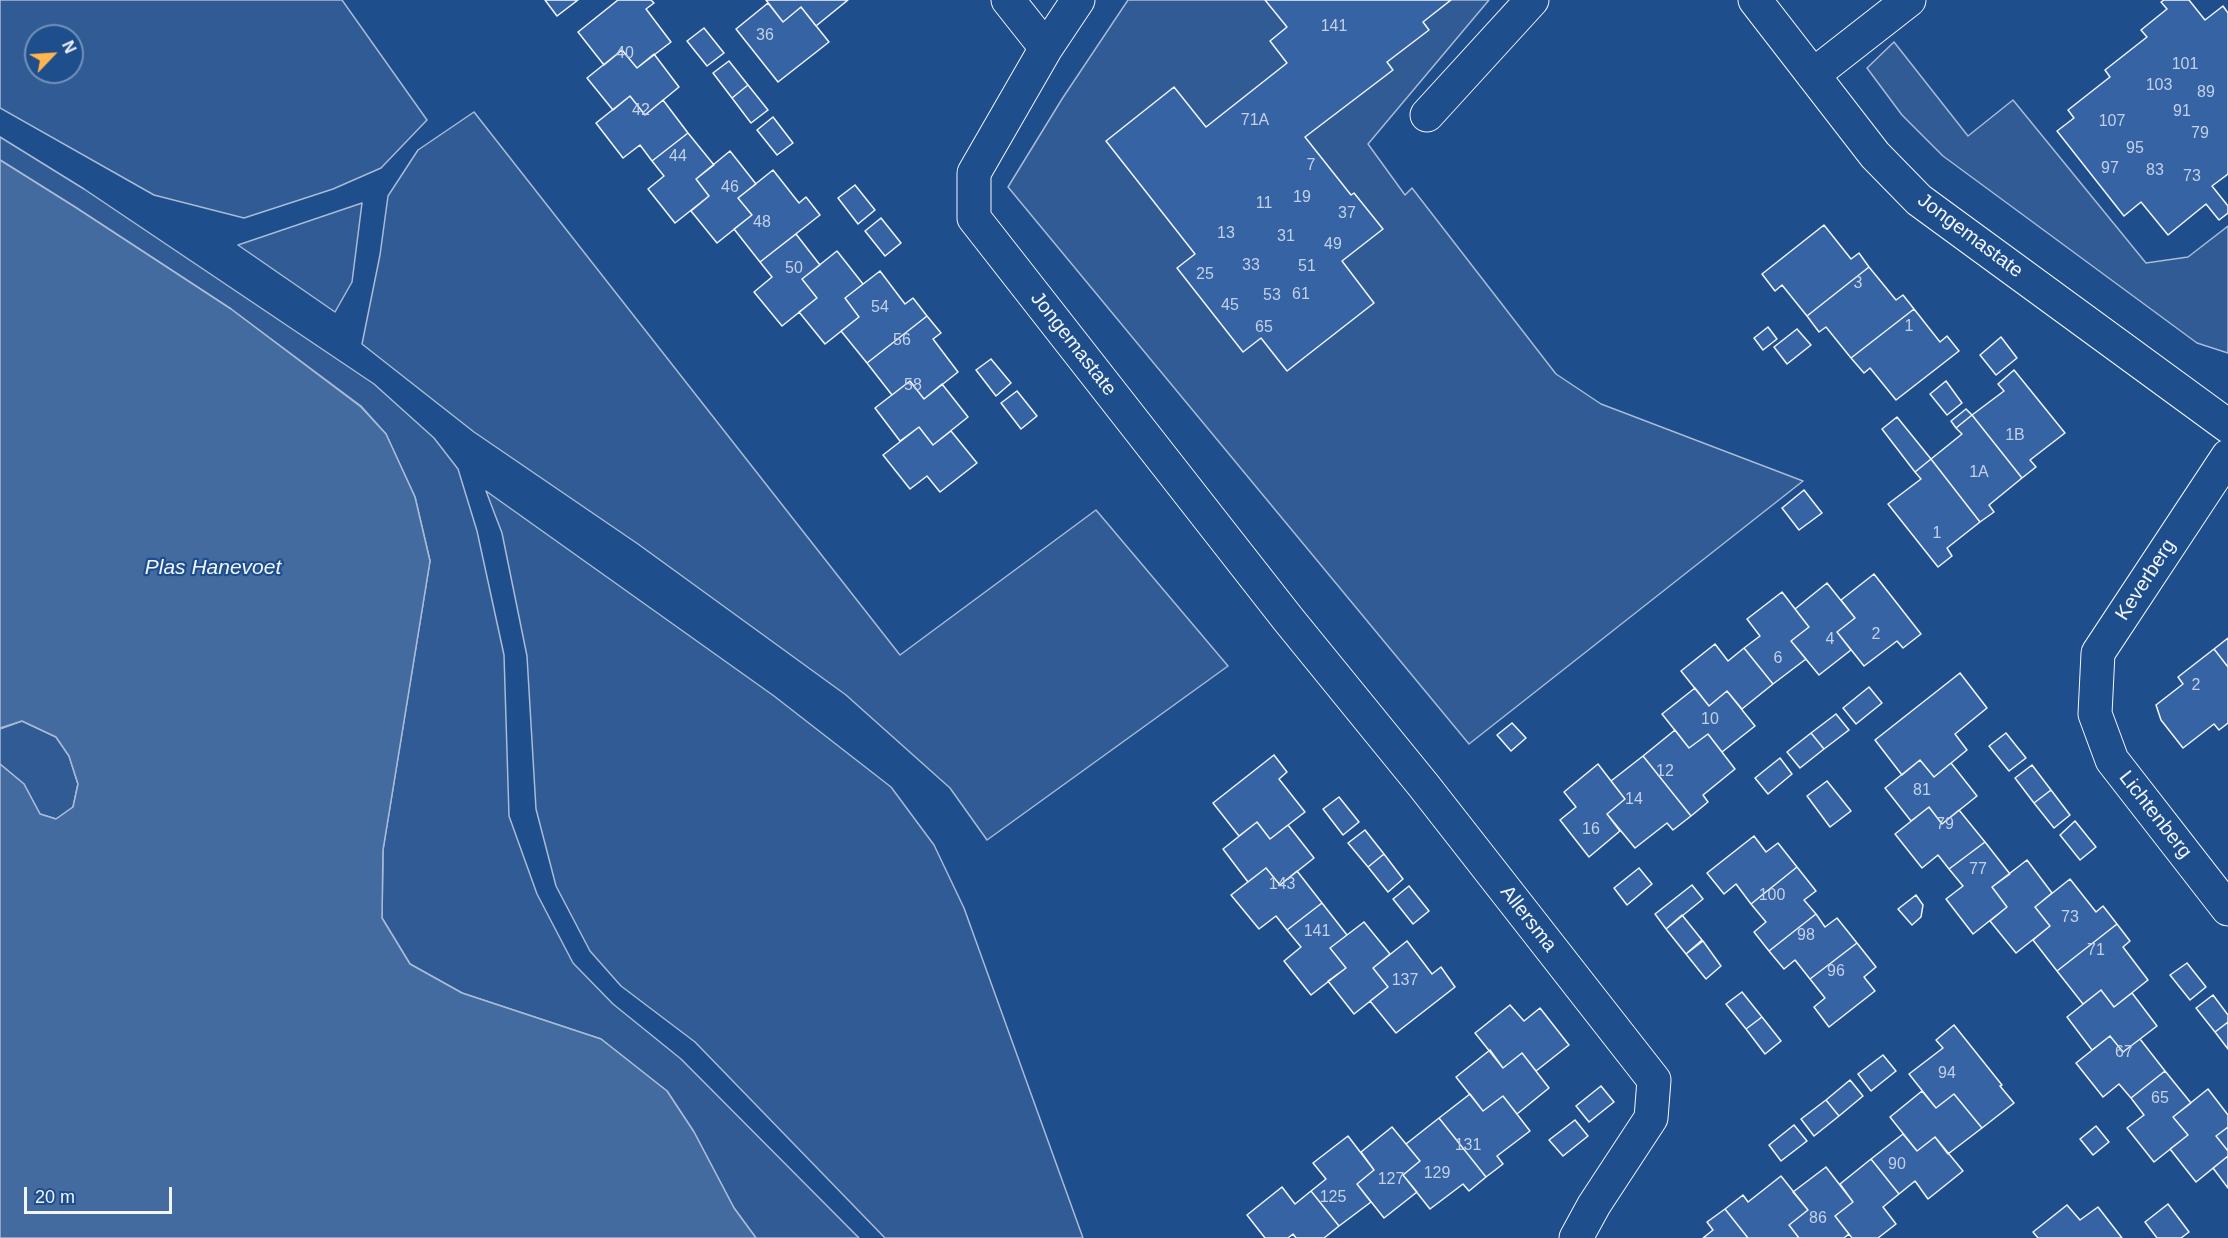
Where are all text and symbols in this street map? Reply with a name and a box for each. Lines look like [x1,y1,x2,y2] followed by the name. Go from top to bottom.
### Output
[1321,17,1347,37] house number: 141
[24,24,84,84] north arrow
[756,26,774,46] house number: 36
[59,38,79,56] text: N
[616,44,634,64] house number: 40
[2172,55,2198,75] house number: 101
[2146,76,2172,96] house number: 103
[2197,83,2215,103] house number: 89
[632,101,650,121] house number: 42
[2173,102,2191,122] house number: 91
[1241,111,1269,131] house number: 71A
[2099,112,2125,132] house number: 107
[2191,124,2209,144] house number: 79
[2126,139,2144,159] house number: 95
[669,147,687,167] house number: 44
[1307,156,1315,176] house number: 7
[2101,159,2119,179] house number: 97
[2146,161,2164,181] house number: 83
[2183,167,2201,187] house number: 73
[721,178,739,198] house number: 46
[1293,188,1311,208] house number: 19
[1913,189,2027,283] street label: Jongemastate
[1256,194,1272,214] house number: 11
[1338,204,1356,224] house number: 37
[753,213,771,233] house number: 48
[1217,224,1235,244] house number: 13
[1277,227,1295,247] house number: 31
[1324,235,1342,255] house number: 49
[1242,256,1260,276] house number: 33
[1298,257,1316,277] house number: 51
[785,259,803,279] house number: 50
[1196,265,1214,285] house number: 25
[1854,274,1862,294] house number: 3
[1292,285,1310,305] house number: 61
[1263,286,1281,306] house number: 53
[1025,287,1121,401] street label: Jongemastate
[1221,296,1239,316] house number: 45
[871,298,889,318] house number: 54
[1905,317,1913,337] house number: 1
[1255,318,1273,338] house number: 65
[893,331,911,351] house number: 56
[904,376,922,396] house number: 58
[2005,426,2025,446] house number: 1B
[1969,463,1989,483] house number: 1A
[1933,524,1941,544] house number: 1
[2111,535,2181,625] street label: Keverberg
[145,555,281,581] water label: Plas Hanevoet
[1872,625,1880,645] house number: 2
[1826,630,1834,650] house number: 4
[1774,649,1782,669] house number: 6
[2192,676,2200,696] house number: 2
[1701,710,1719,730] house number: 10
[1656,762,1674,782] house number: 12
[2113,766,2197,864] street label: Lichtenberg
[1913,781,1931,801] house number: 81
[1625,790,1643,810] house number: 14
[1936,815,1954,835] house number: 79
[1582,820,1600,840] house number: 16
[1969,860,1987,880] house number: 77
[1269,875,1295,895] house number: 143
[1495,881,1561,957] street label: Allersma
[1759,886,1785,906] house number: 100
[2061,908,2079,928] house number: 73
[1304,922,1330,942] house number: 141
[1797,926,1815,946] house number: 98
[2087,941,2105,961] house number: 71
[1827,962,1845,982] house number: 96
[1392,971,1418,991] house number: 137
[2115,1043,2133,1063] house number: 67
[1938,1064,1956,1084] house number: 94
[2151,1089,2169,1109] house number: 65
[1455,1136,1481,1156] house number: 131
[1888,1155,1906,1175] house number: 90
[1424,1164,1450,1184] house number: 129
[1378,1170,1404,1190] house number: 127
[27,1175,176,1213] scale bar
[35,1187,75,1207] text: 20 m
[1320,1188,1346,1208] house number: 125
[1809,1209,1827,1229] house number: 86

